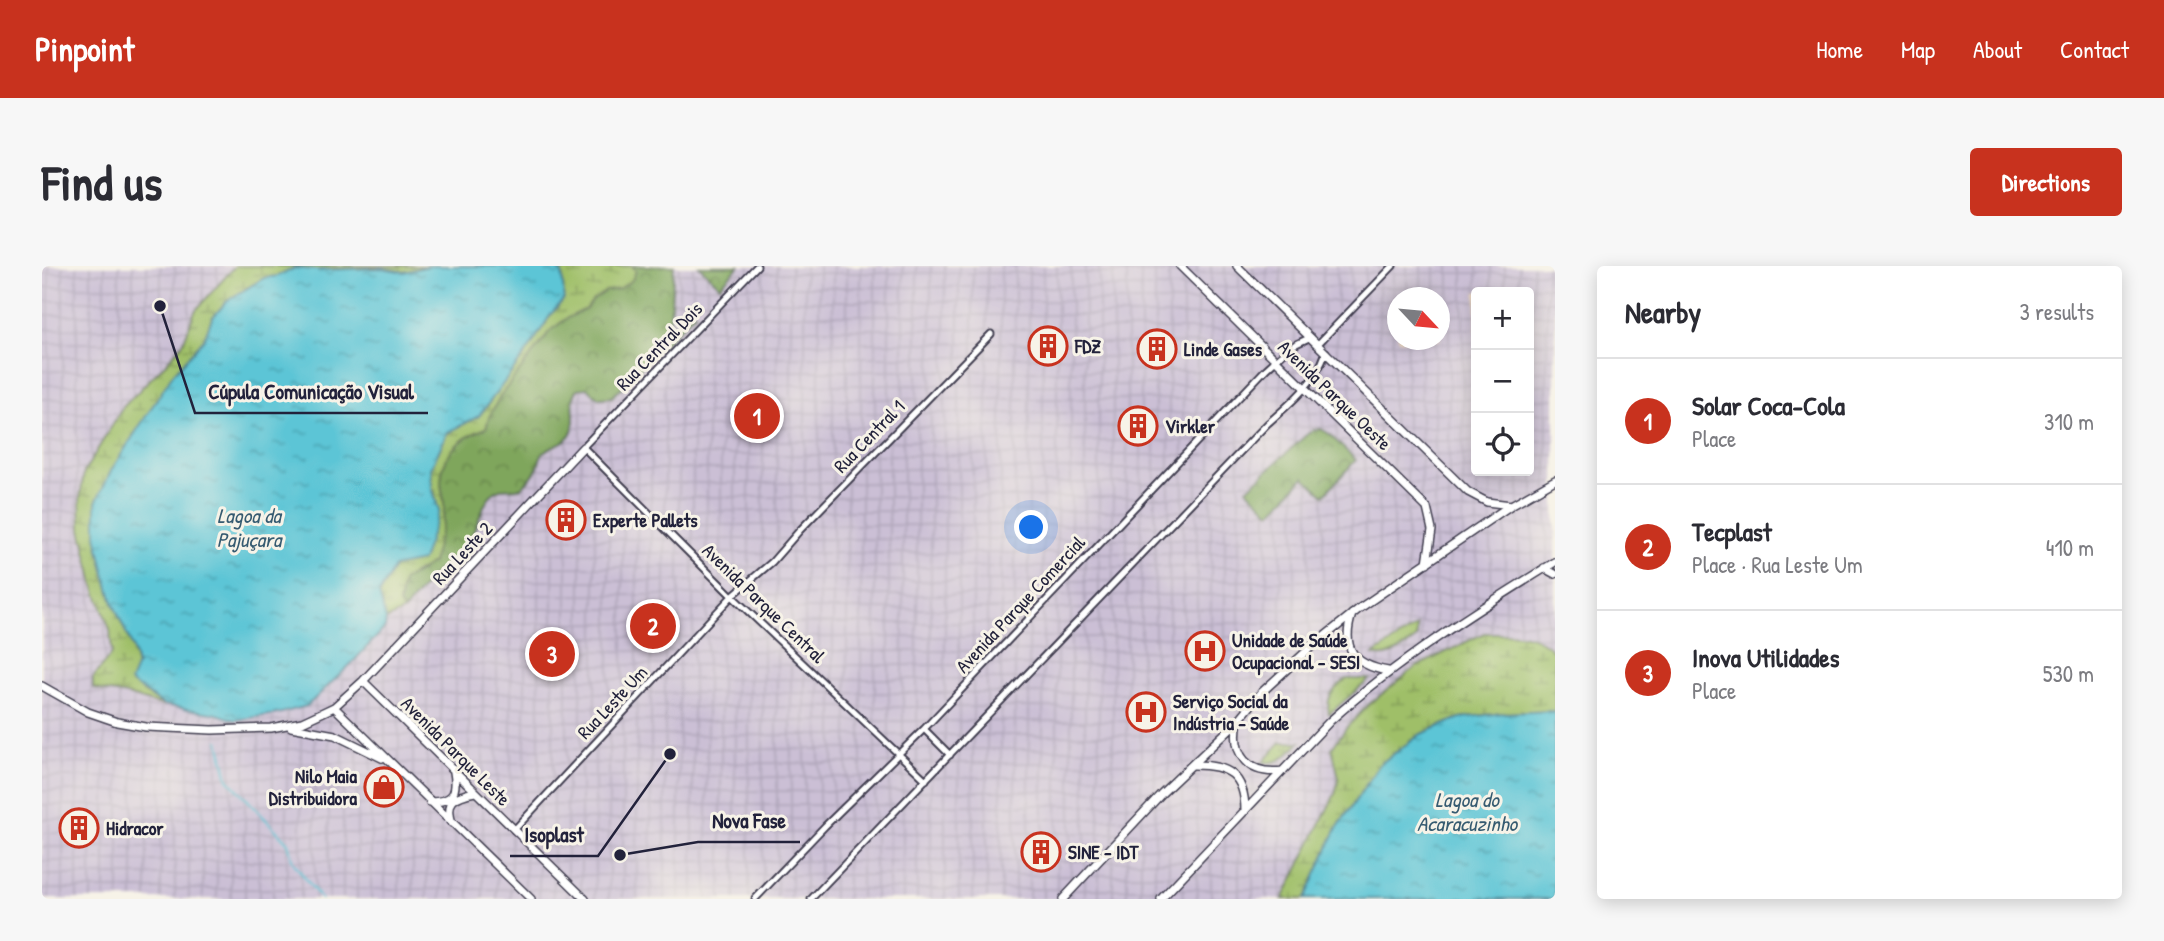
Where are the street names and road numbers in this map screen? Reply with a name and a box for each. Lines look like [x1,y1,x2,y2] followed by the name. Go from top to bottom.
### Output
[610,296,708,396] street label: Rua Central Dois
[1273,334,1398,456] street label: Avenida Parque Oeste
[828,394,910,478] street label: Rua Central 1
[426,516,498,590] street label: Rua Leste 2
[950,529,1091,678] street label: Avenida Parque Comercial
[697,538,832,669] street label: Avenida Parque Central
[571,659,653,744] street label: Rua Leste Um
[396,691,517,812] street label: Avenida Parque Leste

